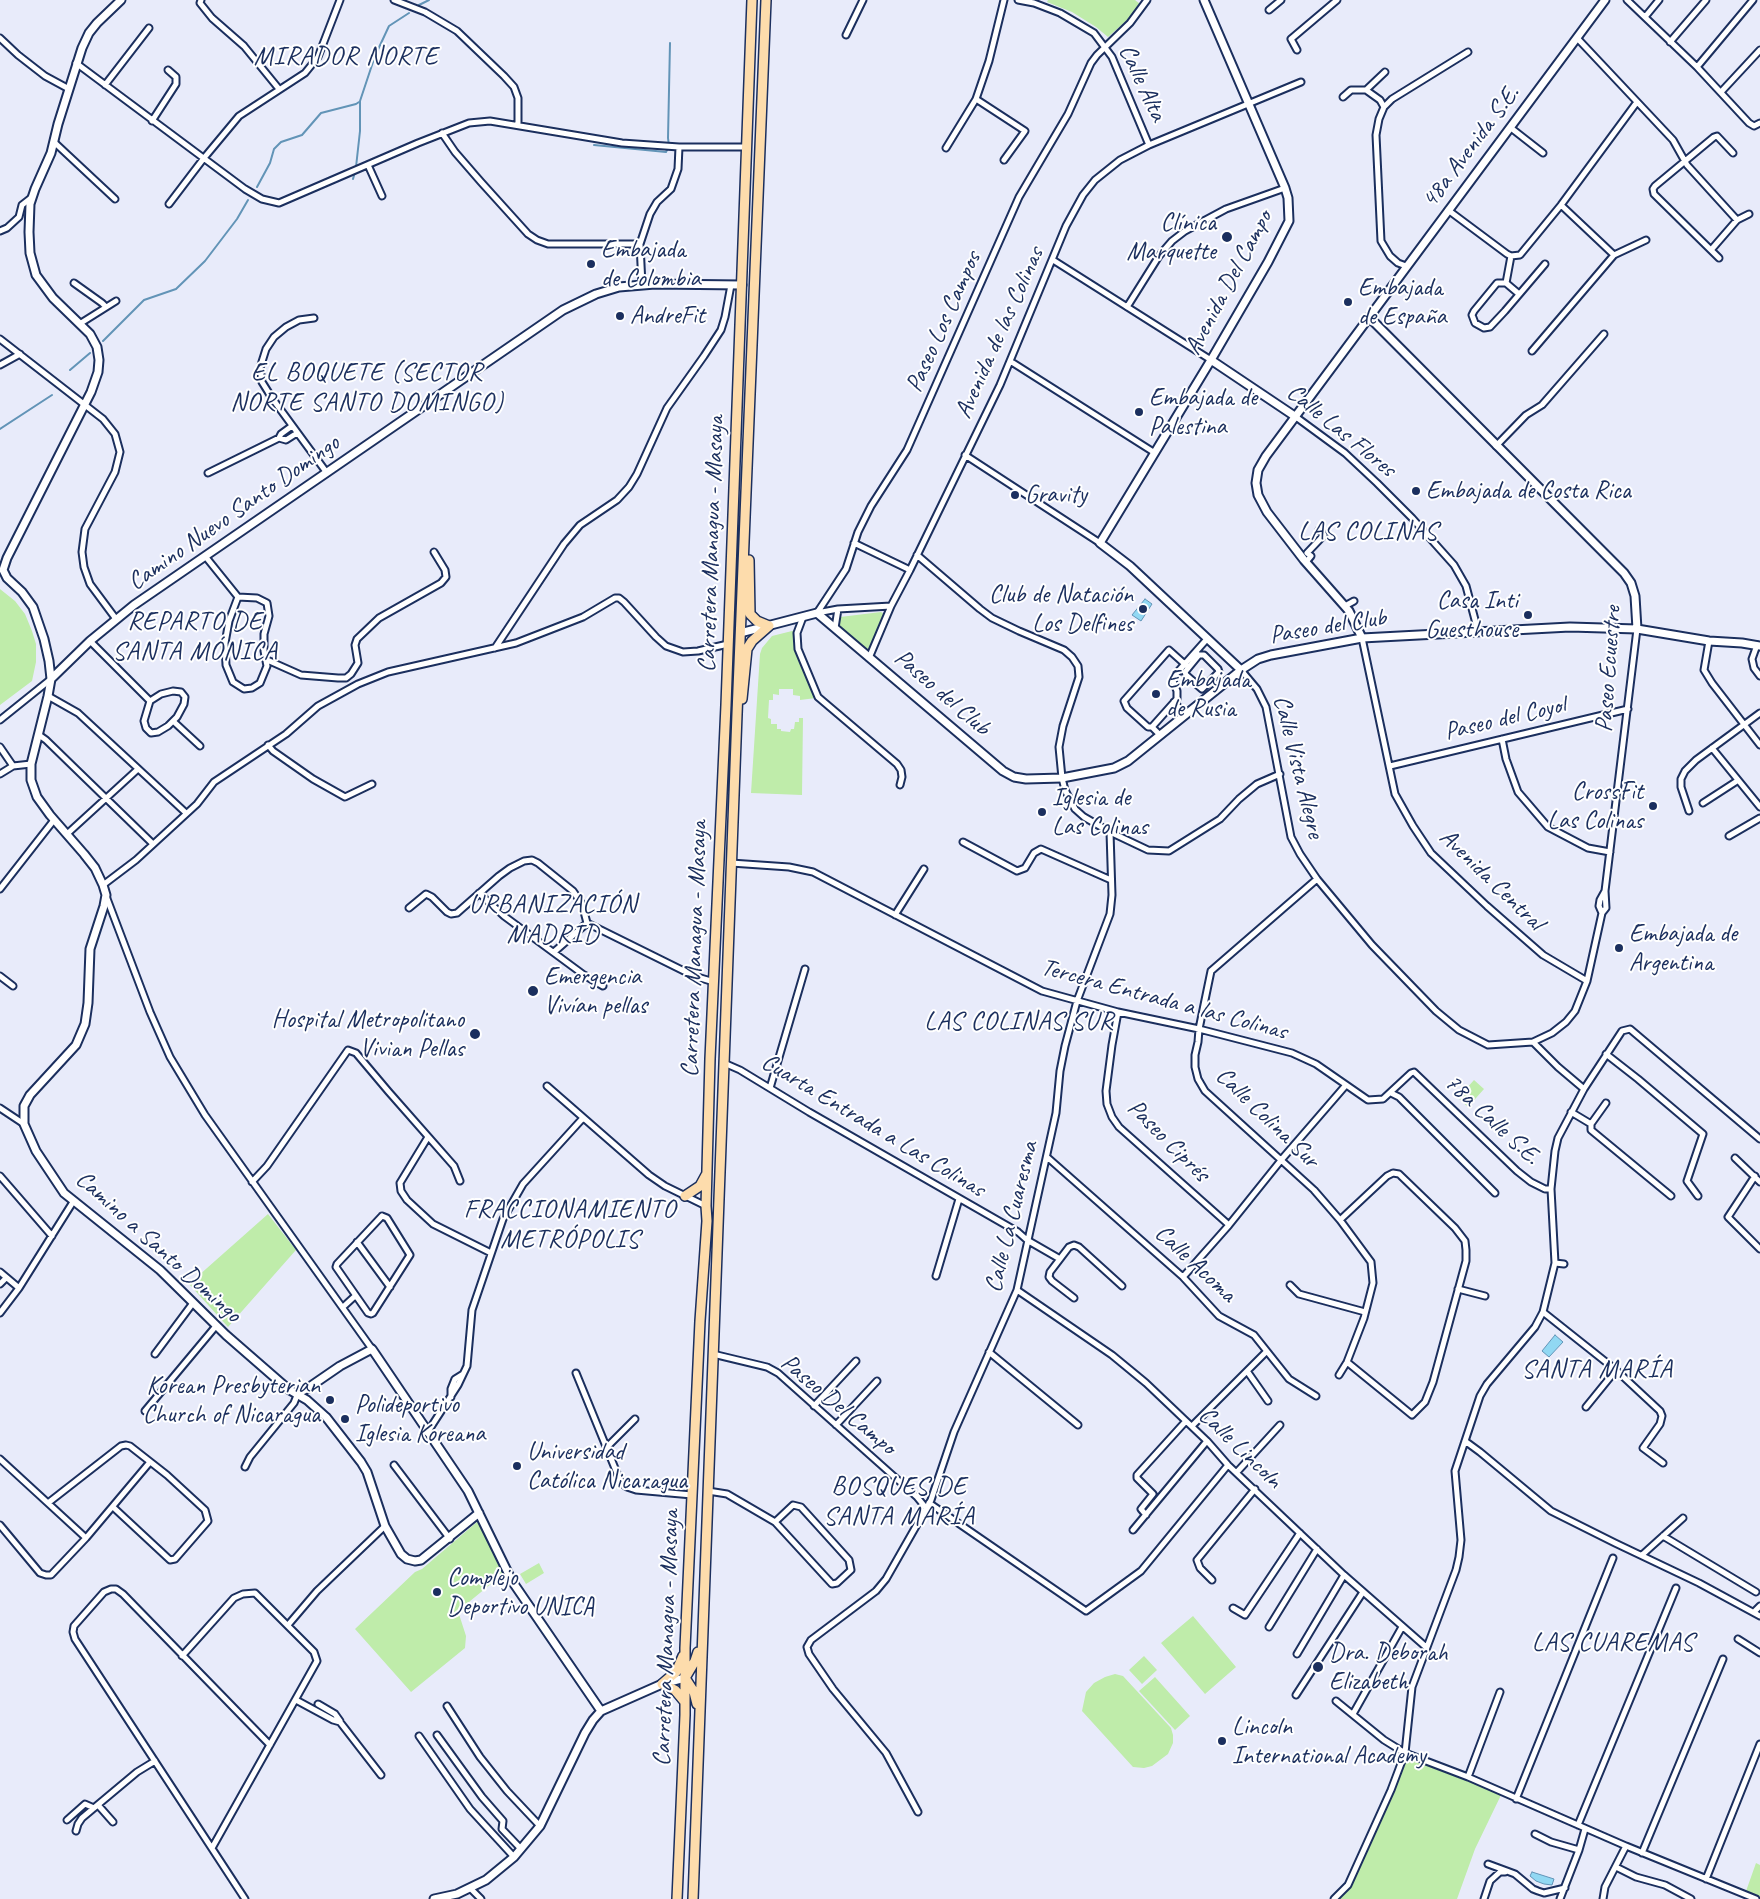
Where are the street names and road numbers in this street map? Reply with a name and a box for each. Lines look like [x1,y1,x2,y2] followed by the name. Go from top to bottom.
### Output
[1111,40,1173,126] street label: Calle Alta
[1415,80,1527,214] street label: 48a Avenida S.E.
[1178,206,1280,360] street label: Avenida Del Campo
[949,243,1051,423] street label: Avenida de las Colinas
[900,247,988,397] street label: Paseo Los Campos
[1280,378,1402,484] street label: Calle Las Flores
[693,415,731,673] street label: Carretera Managua - Masaya
[122,429,346,597] street label: Camino Nuevo Santo Domingo
[1268,603,1388,651] street label: Paseo del Club
[1590,605,1628,733] street label: Paseo Ecuestre
[888,643,996,743] street label: Paseo del Club
[1442,691,1568,747] street label: Paseo del Coyol
[1266,693,1330,841] street label: Calle Vista Alegre
[676,820,714,1078] street label: Carretera Managua - Masaya
[1433,823,1549,937] street label: Avenida Central
[1038,953,1290,1047] street label: Tercera Entrada a las Colinas
[756,1047,990,1205] street label: Cuarta Entrada a Las Colinas
[1209,1061,1325,1175] street label: Calle Colina Sur
[1438,1068,1546,1172] street label: 78a Calle S.E.
[1120,1093,1216,1189] street label: Paseo Ciprés
[979,1138,1045,1296] street label: Calle La Cuaresma
[69,1165,247,1329] street label: Camino a Santo Domingo
[1148,1219,1242,1309] street label: Calle Acoma
[774,1348,902,1462] street label: Paseo Del Campo
[1192,1401,1288,1495] street label: Calle Lincoln
[648,1509,686,1767] street label: Carretera Managua - Masaya

